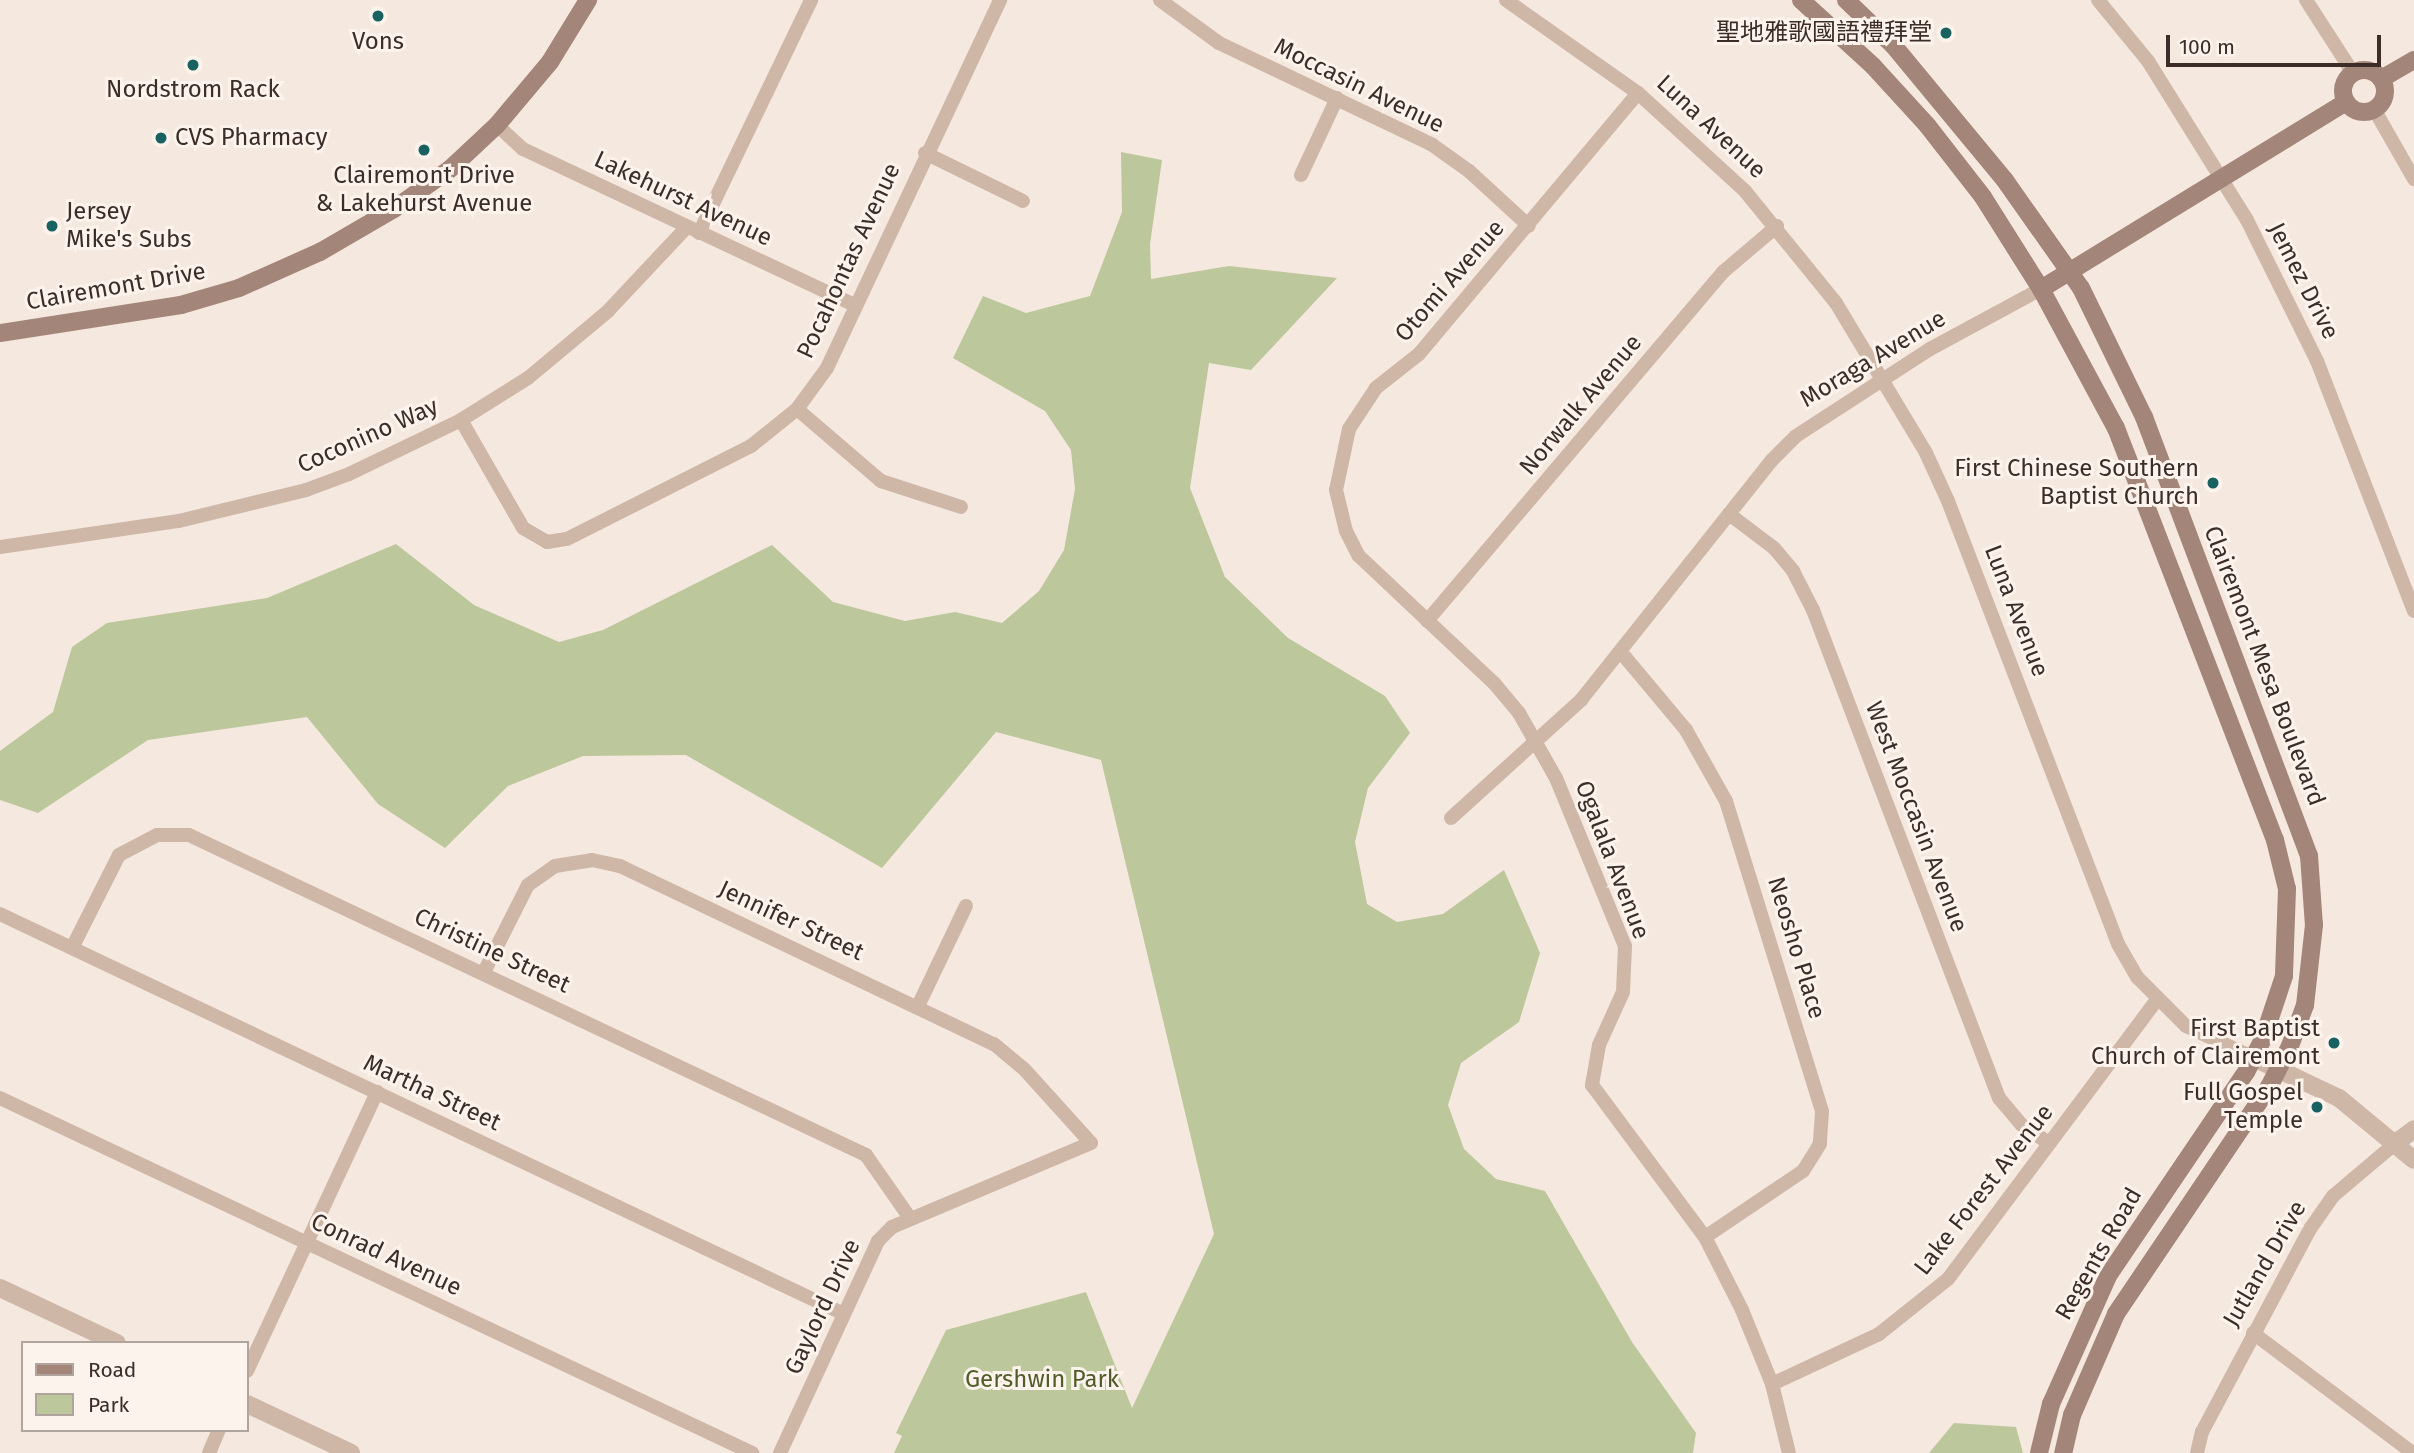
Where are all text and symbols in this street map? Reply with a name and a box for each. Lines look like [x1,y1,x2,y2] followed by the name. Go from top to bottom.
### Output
[370,8,386,24] marker: Vons
[1716,19,1932,47] place label: 聖地雅歌國語禮拜堂
[2169,21,2384,65] scale bar
[1938,25,1954,41] marker: 聖地雅歌國語禮拜堂
[352,28,404,56] place label: Vons
[1269,32,1449,140] street label: Moccasin Avenue
[2179,34,2235,60] text: 100 m
[185,57,201,73] marker: Nordstrom Rack
[1650,69,1772,185] street label: Luna Avenue
[106,76,280,104] place label: Nordstrom Rack
[175,124,328,152] place label: CVS Pharmacy
[153,130,169,146] marker: CVS Pharmacy
[416,142,432,158] marker: Clairemont Drive & Lakehurst Avenue
[590,145,776,253] street label: Lakehurst Avenue
[791,159,907,363] street label: Pocahontas Avenue
[316,162,532,218] place label: Clairemont Drive & Lakehurst Avenue
[66,198,191,254] place label: Jersey Mike's Subs
[1389,214,1511,348] street label: Otomi Avenue
[44,218,60,234] marker: Jersey Mike's Subs
[2261,218,2345,344] street label: Jemez Drive
[24,257,208,317] street label: Clairemont Drive
[1795,304,1951,414] street label: Moraga Avenue
[1514,329,1648,481] street label: Norwalk Avenue
[293,392,443,480] street label: Coconino Way
[1954,455,2199,511] place label: First Chinese Southern Baptist Church
[2205,475,2221,491] marker: First Chinese Southern Baptist Church
[2197,522,2331,810] street label: Clairemont Mesa Boulevard
[1978,541,2054,681] street label: Luna Avenue
[1859,698,1973,936] street label: West Moccasin Avenue
[1569,777,1655,943] street label: Ogalala Avenue
[1761,874,1831,1022] street label: Neosho Place
[714,875,868,967] street label: Jennifer Street
[410,902,574,1000] street label: Christine Street
[2091,1015,2320,1071] place label: First Baptist Church of Clairemont
[2326,1035,2342,1051] marker: First Baptist Church of Clairemont
[359,1049,505,1137] street label: Martha Street
[2183,1079,2303,1135] place label: Full Gospel Temple
[1908,1099,2060,1281] street label: Lake Forest Avenue
[2309,1099,2325,1115] marker: Full Gospel Temple
[2050,1183,2148,1325] street label: Regents Road
[2217,1196,2313,1332] street label: Jutland Drive
[306,1208,466,1302] street label: Conrad Avenue
[779,1235,867,1379] street label: Gaylord Drive
[21,1341,248,1432] legend
[88,1357,136,1383] text: Road
[965,1366,1119,1394] park label: Gershwin Park
[88,1392,129,1418] text: Park

